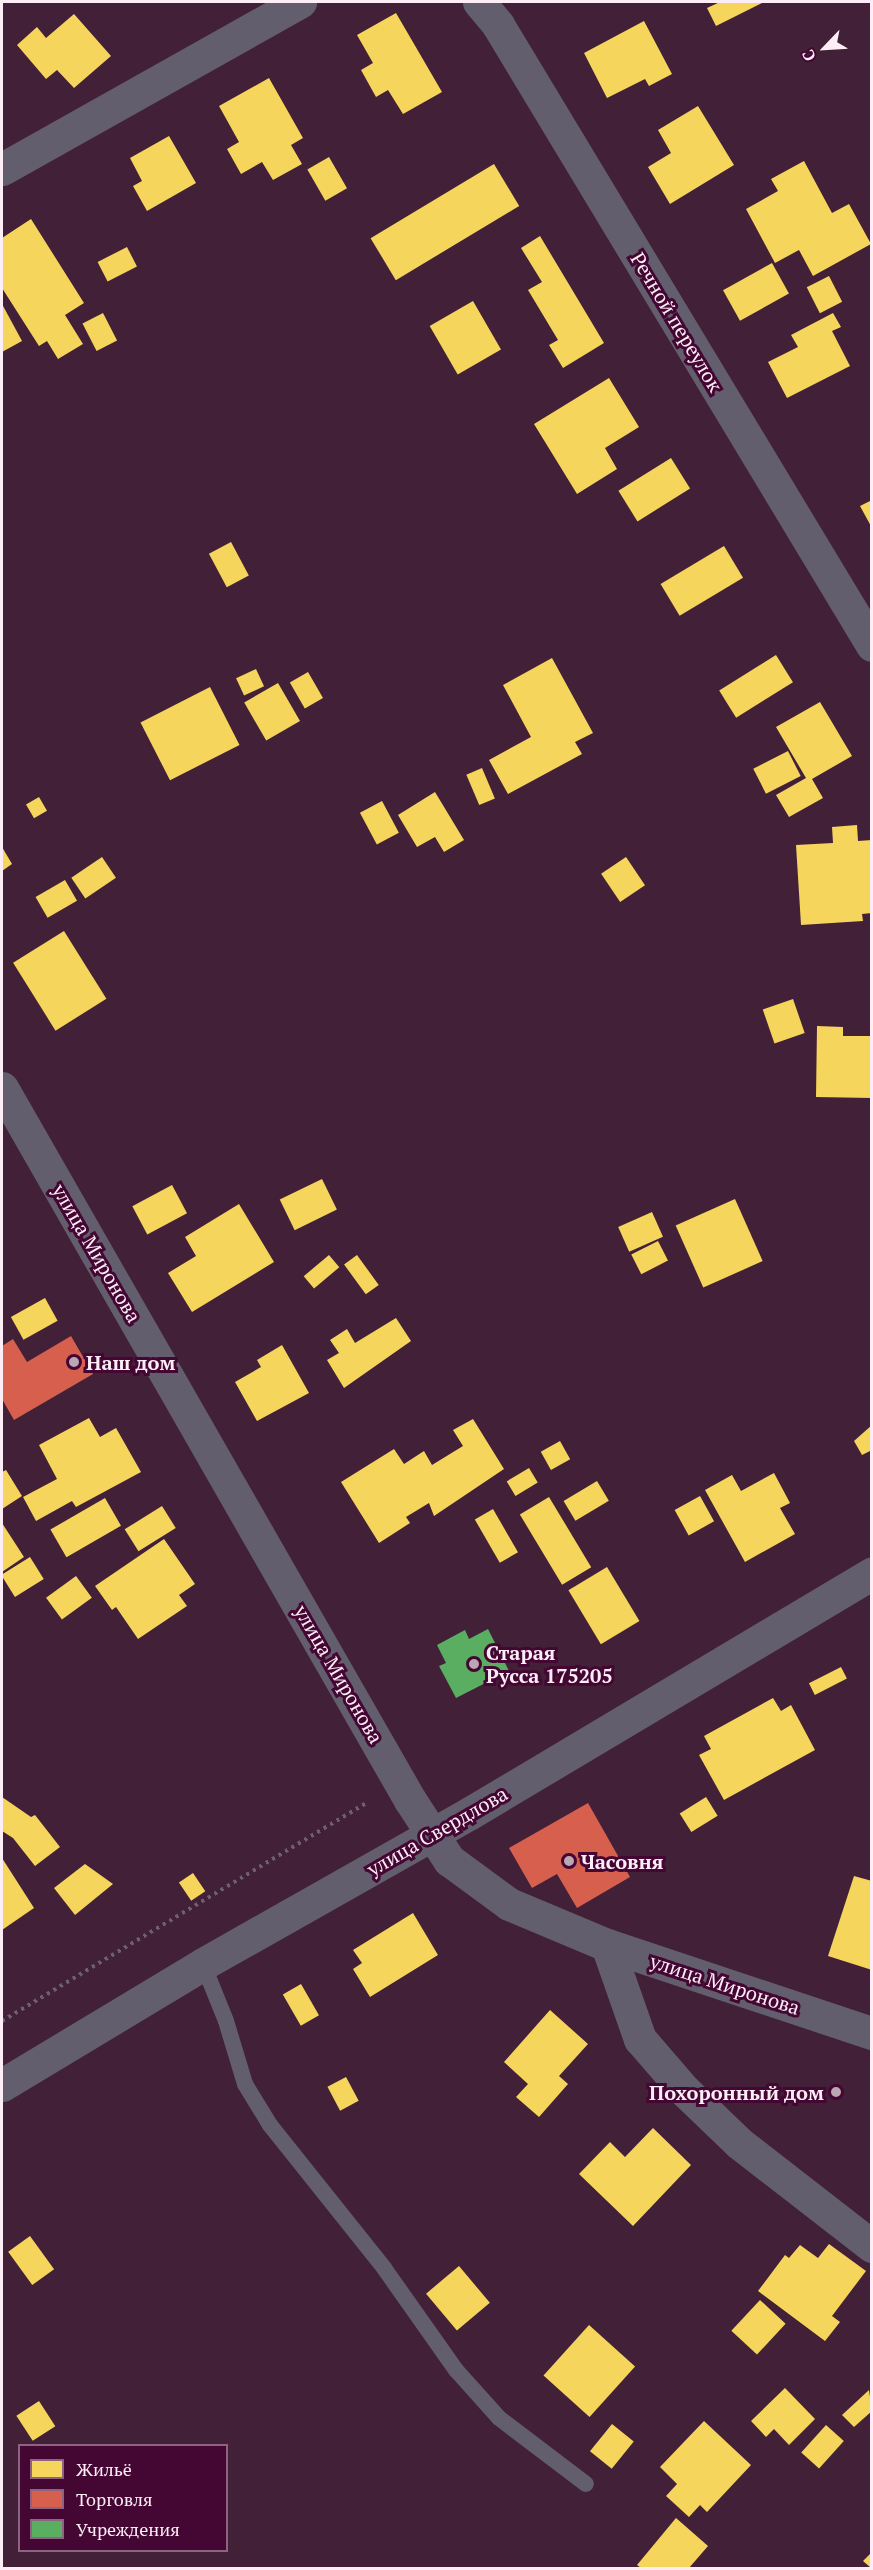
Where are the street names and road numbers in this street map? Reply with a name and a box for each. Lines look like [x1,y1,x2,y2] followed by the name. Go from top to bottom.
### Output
[626,248,728,396] street label: Речной переулок
[48,1179,146,1327] street label: улица Миронова
[290,1600,388,1748] street label: улица Миронова
[362,1781,512,1881] street label: улица Свердлова
[647,1948,803,2020] street label: улица Миронова

